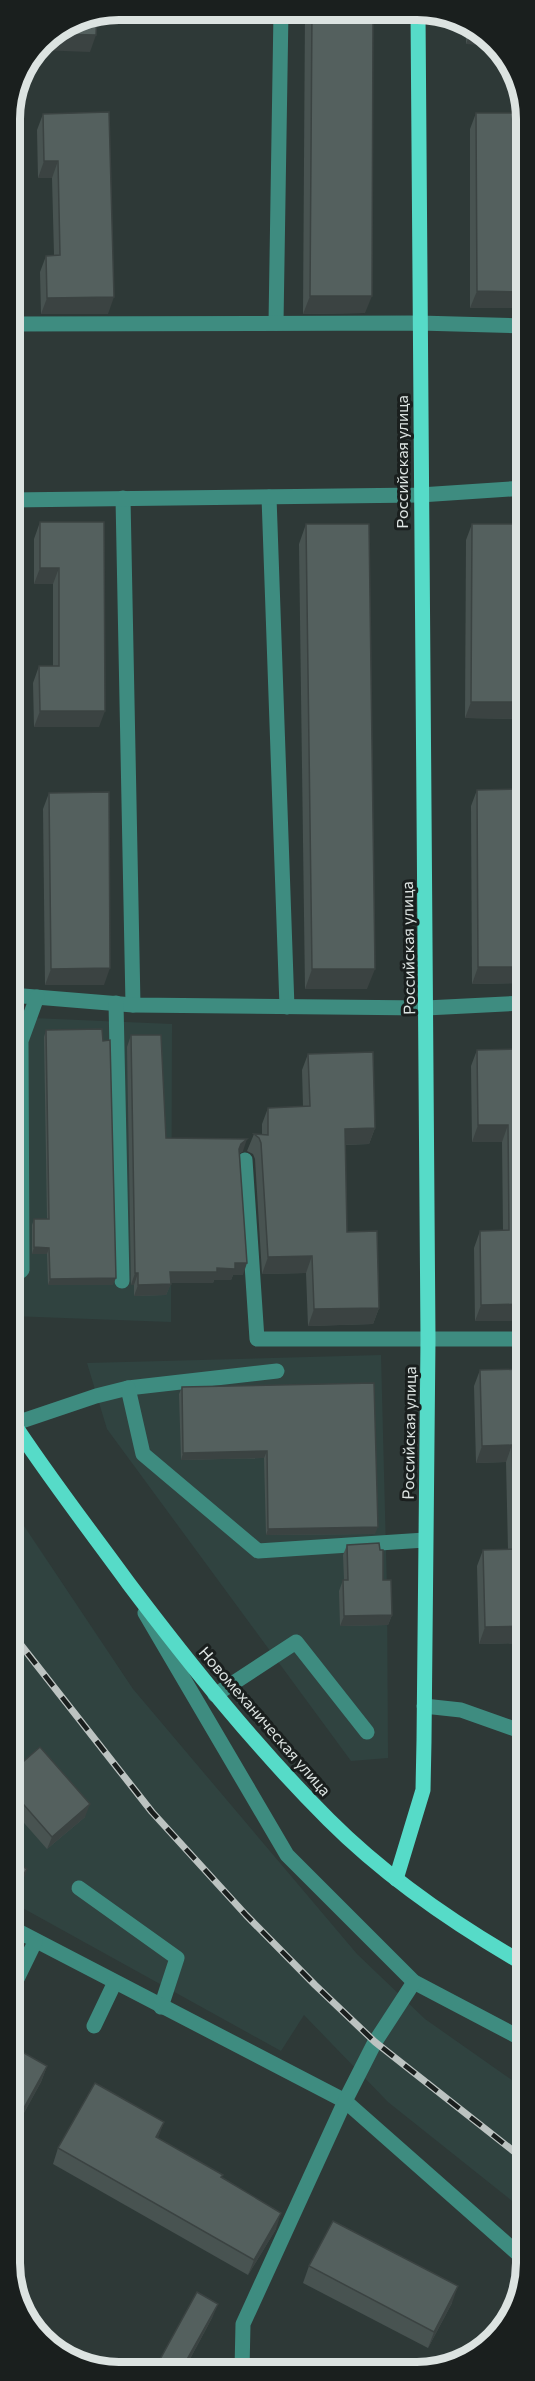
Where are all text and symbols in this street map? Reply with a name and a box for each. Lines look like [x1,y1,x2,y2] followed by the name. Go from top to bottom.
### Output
[392,395,411,529] street label: Российская улица
[397,881,418,1015] street label: Российская улица
[398,1366,419,1500] street label: Российская улица
[195,1642,335,1799] street label: Новомеханическая улица

